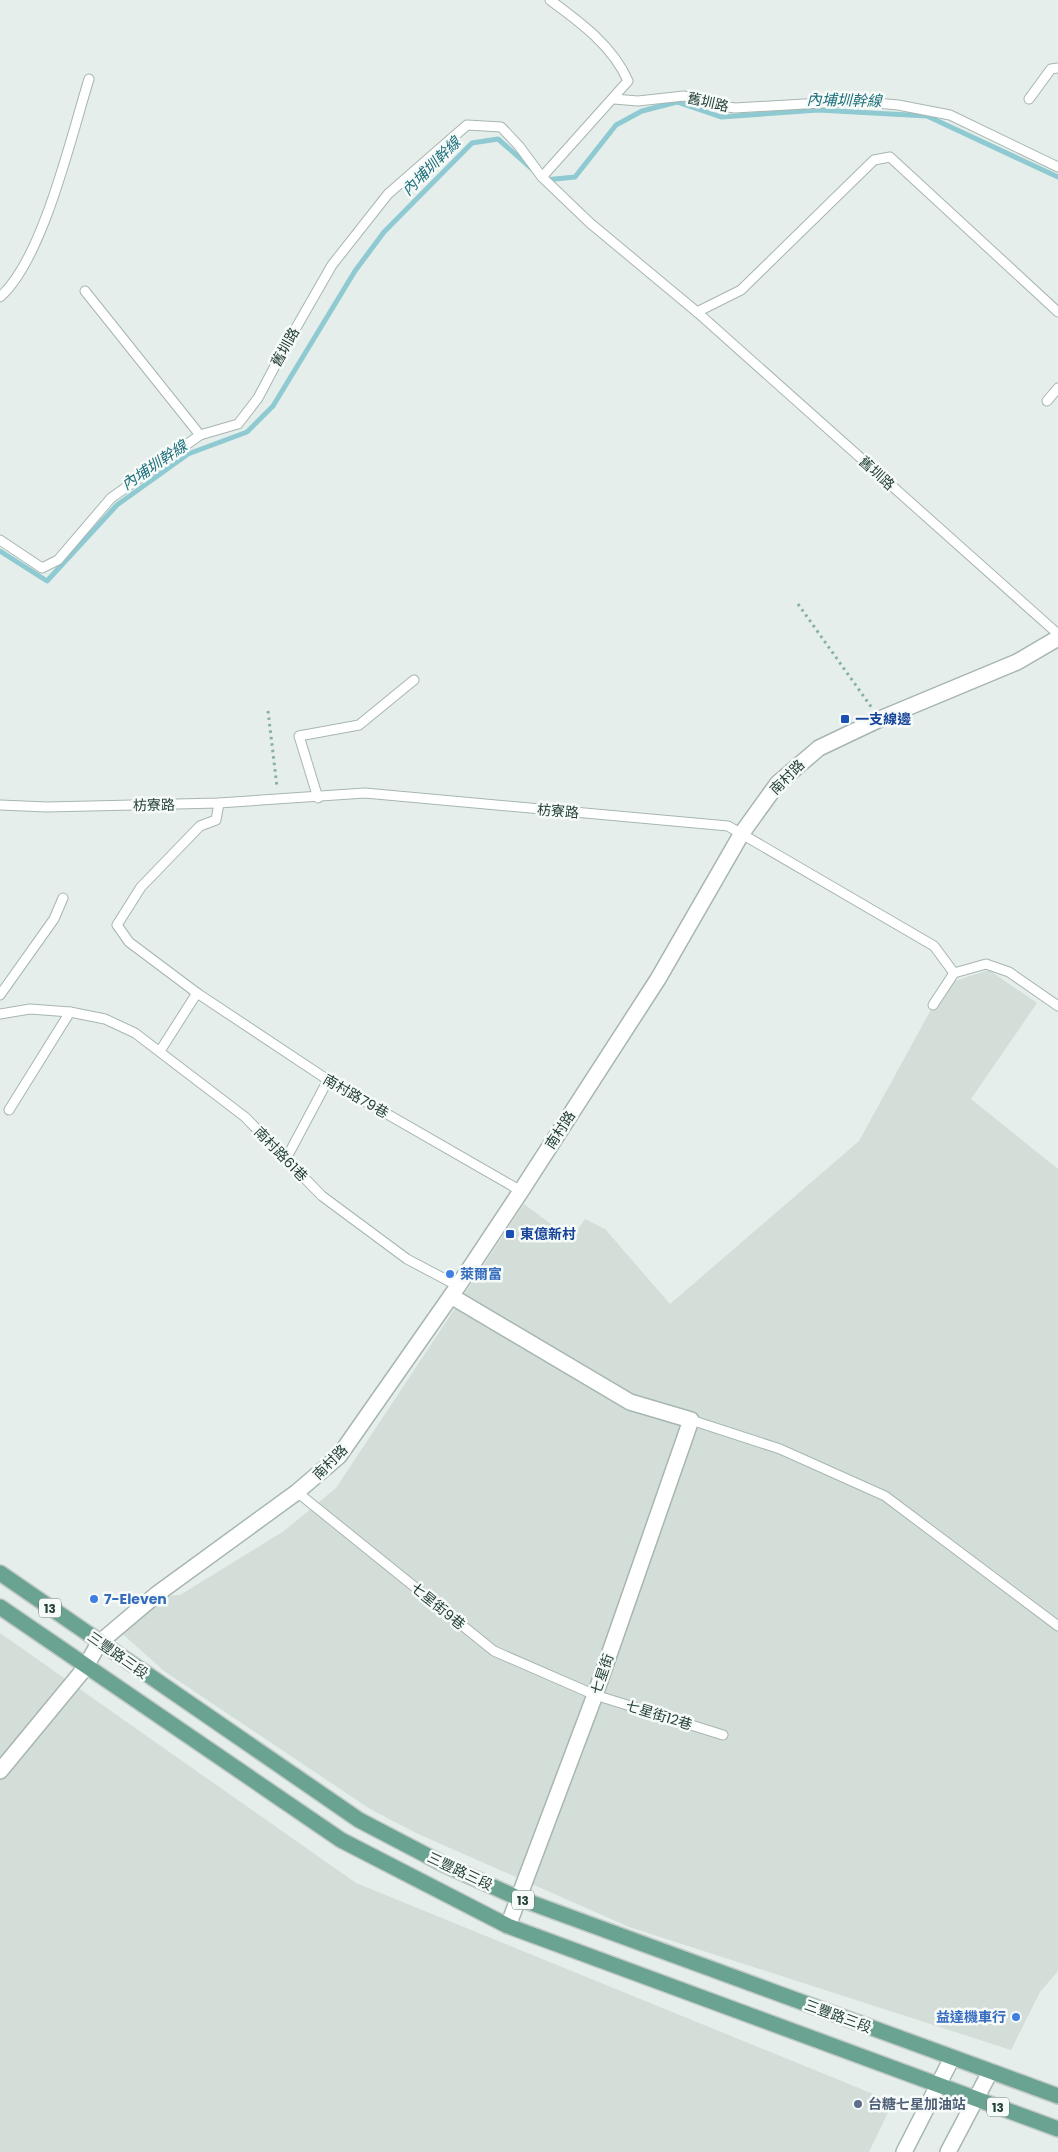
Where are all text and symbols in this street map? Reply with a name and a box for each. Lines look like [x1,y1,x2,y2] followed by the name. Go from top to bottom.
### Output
[685,88,731,116] street label: 舊圳路
[806,89,884,111] water label: 內埔圳幹線
[397,131,466,200] water label: 內埔圳幹線
[266,324,304,370] street label: 舊圳路
[117,434,193,495] water label: 內埔圳幹線
[855,452,899,494] street label: 舊圳路
[855,709,911,729] place label: 一支線邊
[839,713,851,725] marker: 一支線邊
[765,755,809,799] street label: 南村路
[133,795,175,815] street label: 枋寮路
[536,799,580,823] street label: 枋寮路
[320,1069,392,1123] street label: 南村路79巷
[540,1107,580,1153] street label: 南村路
[250,1122,312,1186] street label: 南村路61巷
[520,1224,576,1244] place label: 東億新村
[504,1228,516,1240] marker: 東億新村
[460,1264,502,1284] place label: 萊爾富
[444,1268,456,1280] marker: 萊爾富
[308,1440,352,1484] street label: 南村路
[407,1578,469,1634] street label: 七星街9巷
[104,1589,167,1609] place label: 7-Eleven
[88,1593,100,1605] marker: 7-Eleven
[39,1599,61,1618] road number: 13
[84,1627,152,1683] street label: 三豐路三段
[586,1651,618,1697] street label: 七星街
[623,1695,695,1735] street label: 七星街12巷
[424,1847,496,1895] street label: 三豐路三段
[512,1890,534,1910] road number: 13
[802,1995,874,2037] street label: 三豐路三段
[936,2007,1006,2027] place label: 益達機車行
[1010,2011,1022,2023] marker: 益達機車行
[868,2094,966,2114] place label: 台糖七星加油站
[852,2098,864,2110] marker: 台糖七星加油站
[987,2098,1009,2116] road number: 13

